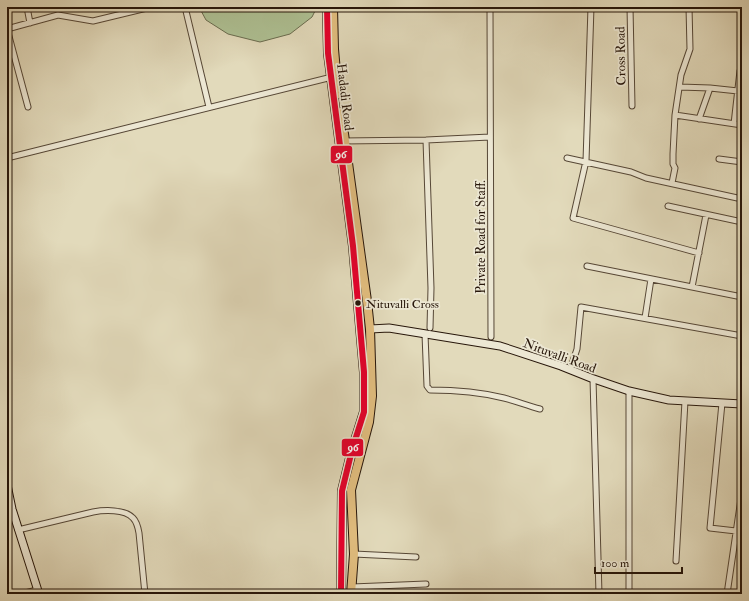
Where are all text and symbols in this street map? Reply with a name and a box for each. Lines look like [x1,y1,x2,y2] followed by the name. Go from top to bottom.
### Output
[612,26,630,86] street label: Cross Road
[333,63,357,132] street label: Hadadi Road
[330,145,353,164] line badge: 96
[334,148,348,161] text: 96
[473,180,489,294] street label: Private Road for Staff.
[366,297,439,312] place label: Nituvalli Cross
[353,298,363,308] marker: Nituvalli Cross
[521,335,599,377] street label: Nituvalli Road
[341,438,364,457] line badge: 96
[346,441,360,454] text: 96
[595,549,682,575] scale bar
[601,556,630,571] text: 100 m

